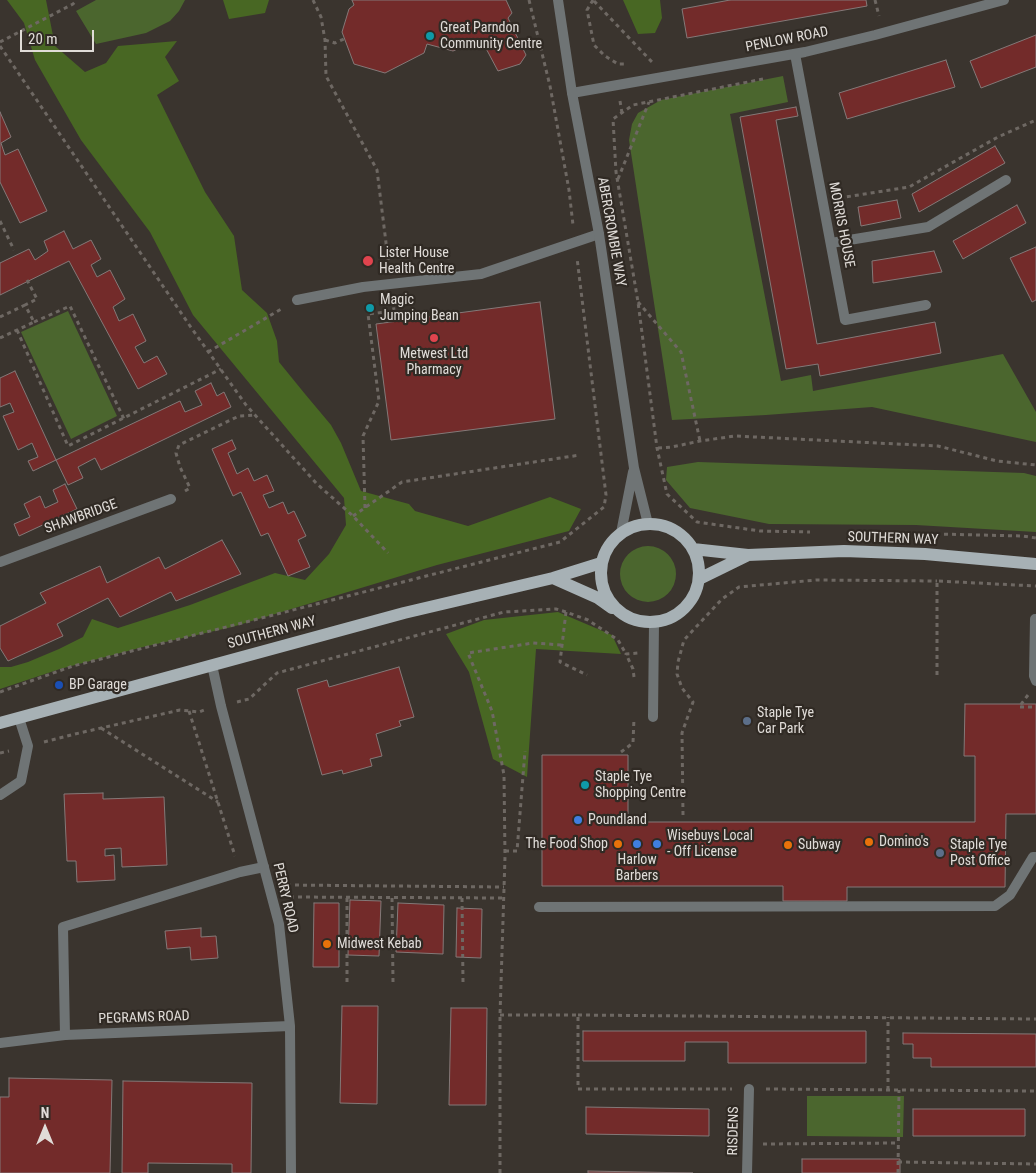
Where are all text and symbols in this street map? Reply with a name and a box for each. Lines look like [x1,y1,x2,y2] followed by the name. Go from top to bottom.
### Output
[22,20,96,52] scale bar
[440,20,542,52] place label: Great Parndon Community Centre
[744,24,830,56] street label: PENLOW ROAD
[28,30,58,48] text: 20 m
[424,30,436,42] marker: Great Parndon Community Centre
[593,176,629,288] street label: ABERCROMBIE WAY
[824,181,858,269] street label: MORRIS HOUSE
[379,245,454,278] place label: Lister House Health Centre
[361,254,375,268] marker: Lister House Health Centre
[380,292,459,324] place label: Magic Jumping Bean
[364,302,376,314] marker: Magic Jumping Bean
[428,332,440,344] marker: Metwest Ltd Pharmacy
[400,346,468,378] place label: Metwest Ltd Pharmacy
[42,496,120,538] street label: SHAWBRIDGE
[847,529,939,549] street label: SOUTHERN WAY
[226,613,318,653] street label: SOUTHERN WAY
[69,677,127,693] place label: BP Garage
[53,679,65,691] marker: BP Garage
[757,705,814,738] place label: Staple Tye Car Park
[741,715,753,727] marker: Staple Tye Car Park
[595,769,686,802] place label: Staple Tye Shopping Centre
[579,779,591,791] marker: Staple Tye Shopping Centre
[588,812,647,828] place label: Poundland
[572,814,584,826] marker: Poundland
[667,828,753,860] place label: Wisebuys Local - Off License
[879,834,929,850] place label: Domino's
[525,836,608,852] place label: The Food Shop
[863,836,875,848] marker: Domino's
[798,837,840,853] place label: Subway
[950,837,1010,870] place label: Staple Tye Post Office
[612,838,624,850] marker: The Food Shop
[631,838,643,850] marker: Harlow Barbers
[651,838,663,850] marker: Wisebuys Local - Off License
[782,839,794,851] marker: Subway
[934,847,946,859] marker: Staple Tye Post Office
[616,852,658,884] place label: Harlow Barbers
[269,861,301,935] street label: PERRY ROAD
[337,936,422,952] place label: Midwest Kebab
[321,938,333,950] marker: Midwest Kebab
[98,1008,190,1028] street label: PEGRAMS ROAD
[20,1103,70,1153] north arrow
[41,1105,49,1121] text: N
[725,1106,743,1156] street label: RISDENS

